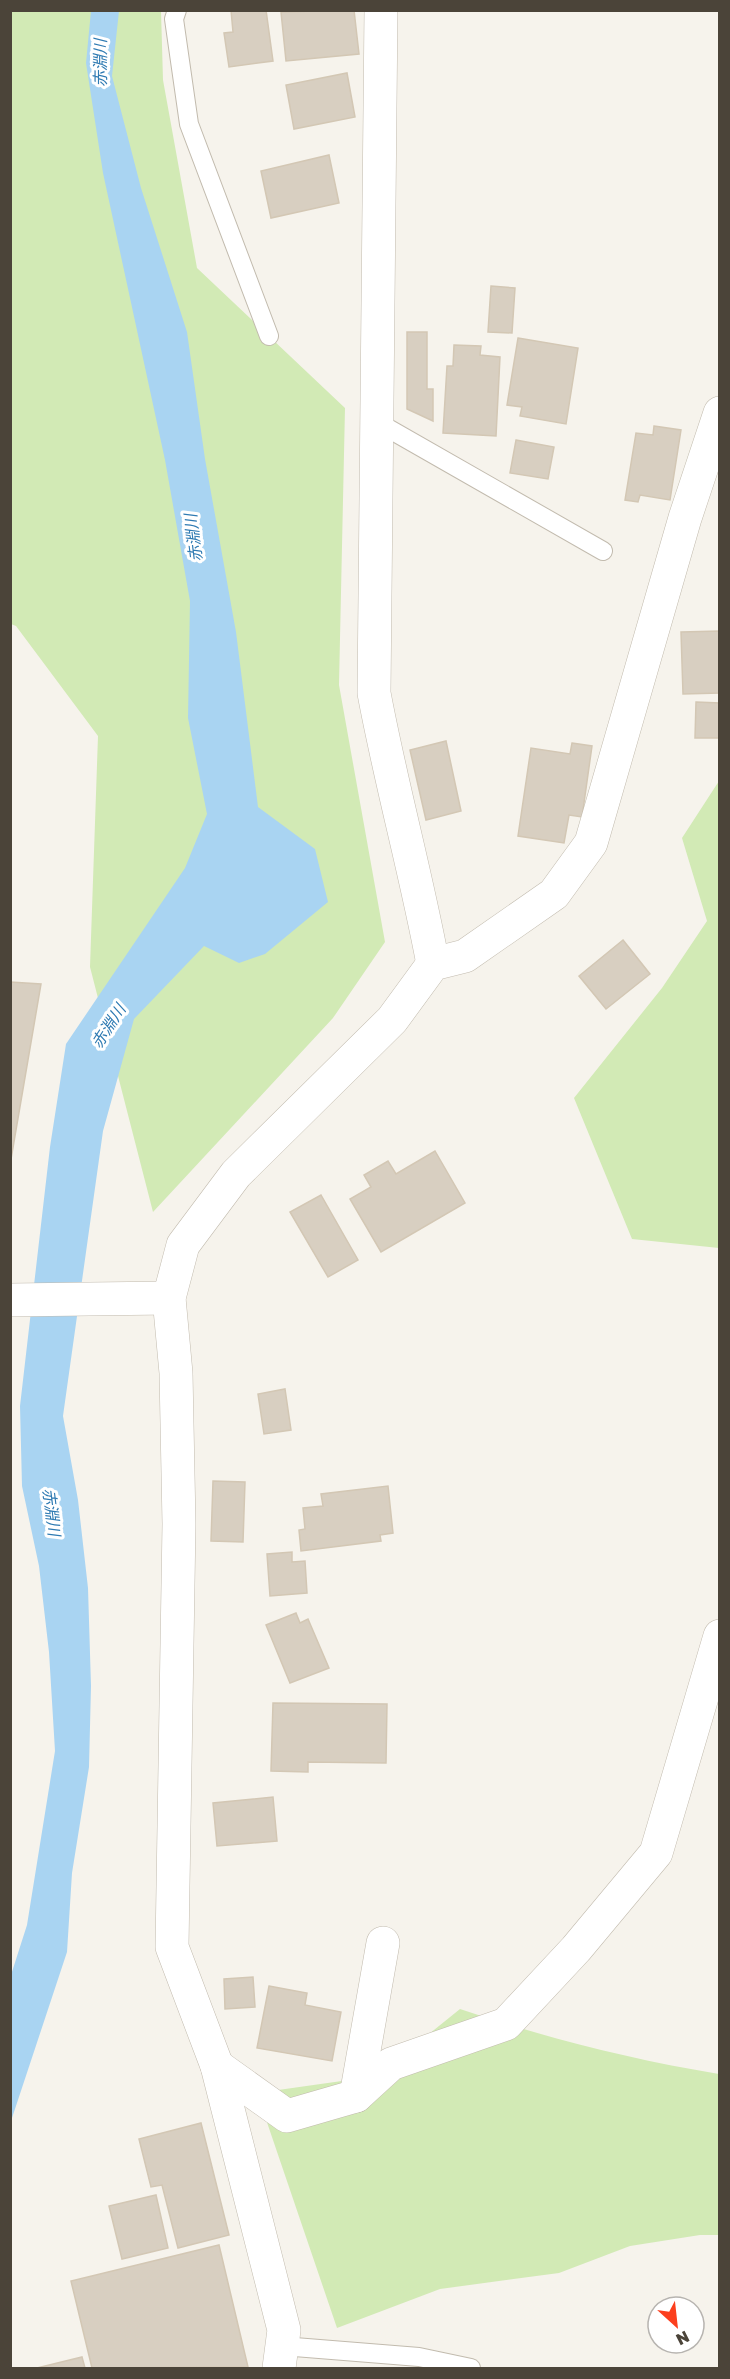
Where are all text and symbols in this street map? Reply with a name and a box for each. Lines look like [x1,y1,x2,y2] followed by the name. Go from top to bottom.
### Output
[90,37,110,87] water label: 赤淵川
[180,511,206,563] water label: 赤淵川
[87,999,131,1052] water label: 赤淵川
[39,1487,65,1539] water label: 赤淵川
[646,2295,706,2355] north arrow
[673,2327,693,2350] text: N

